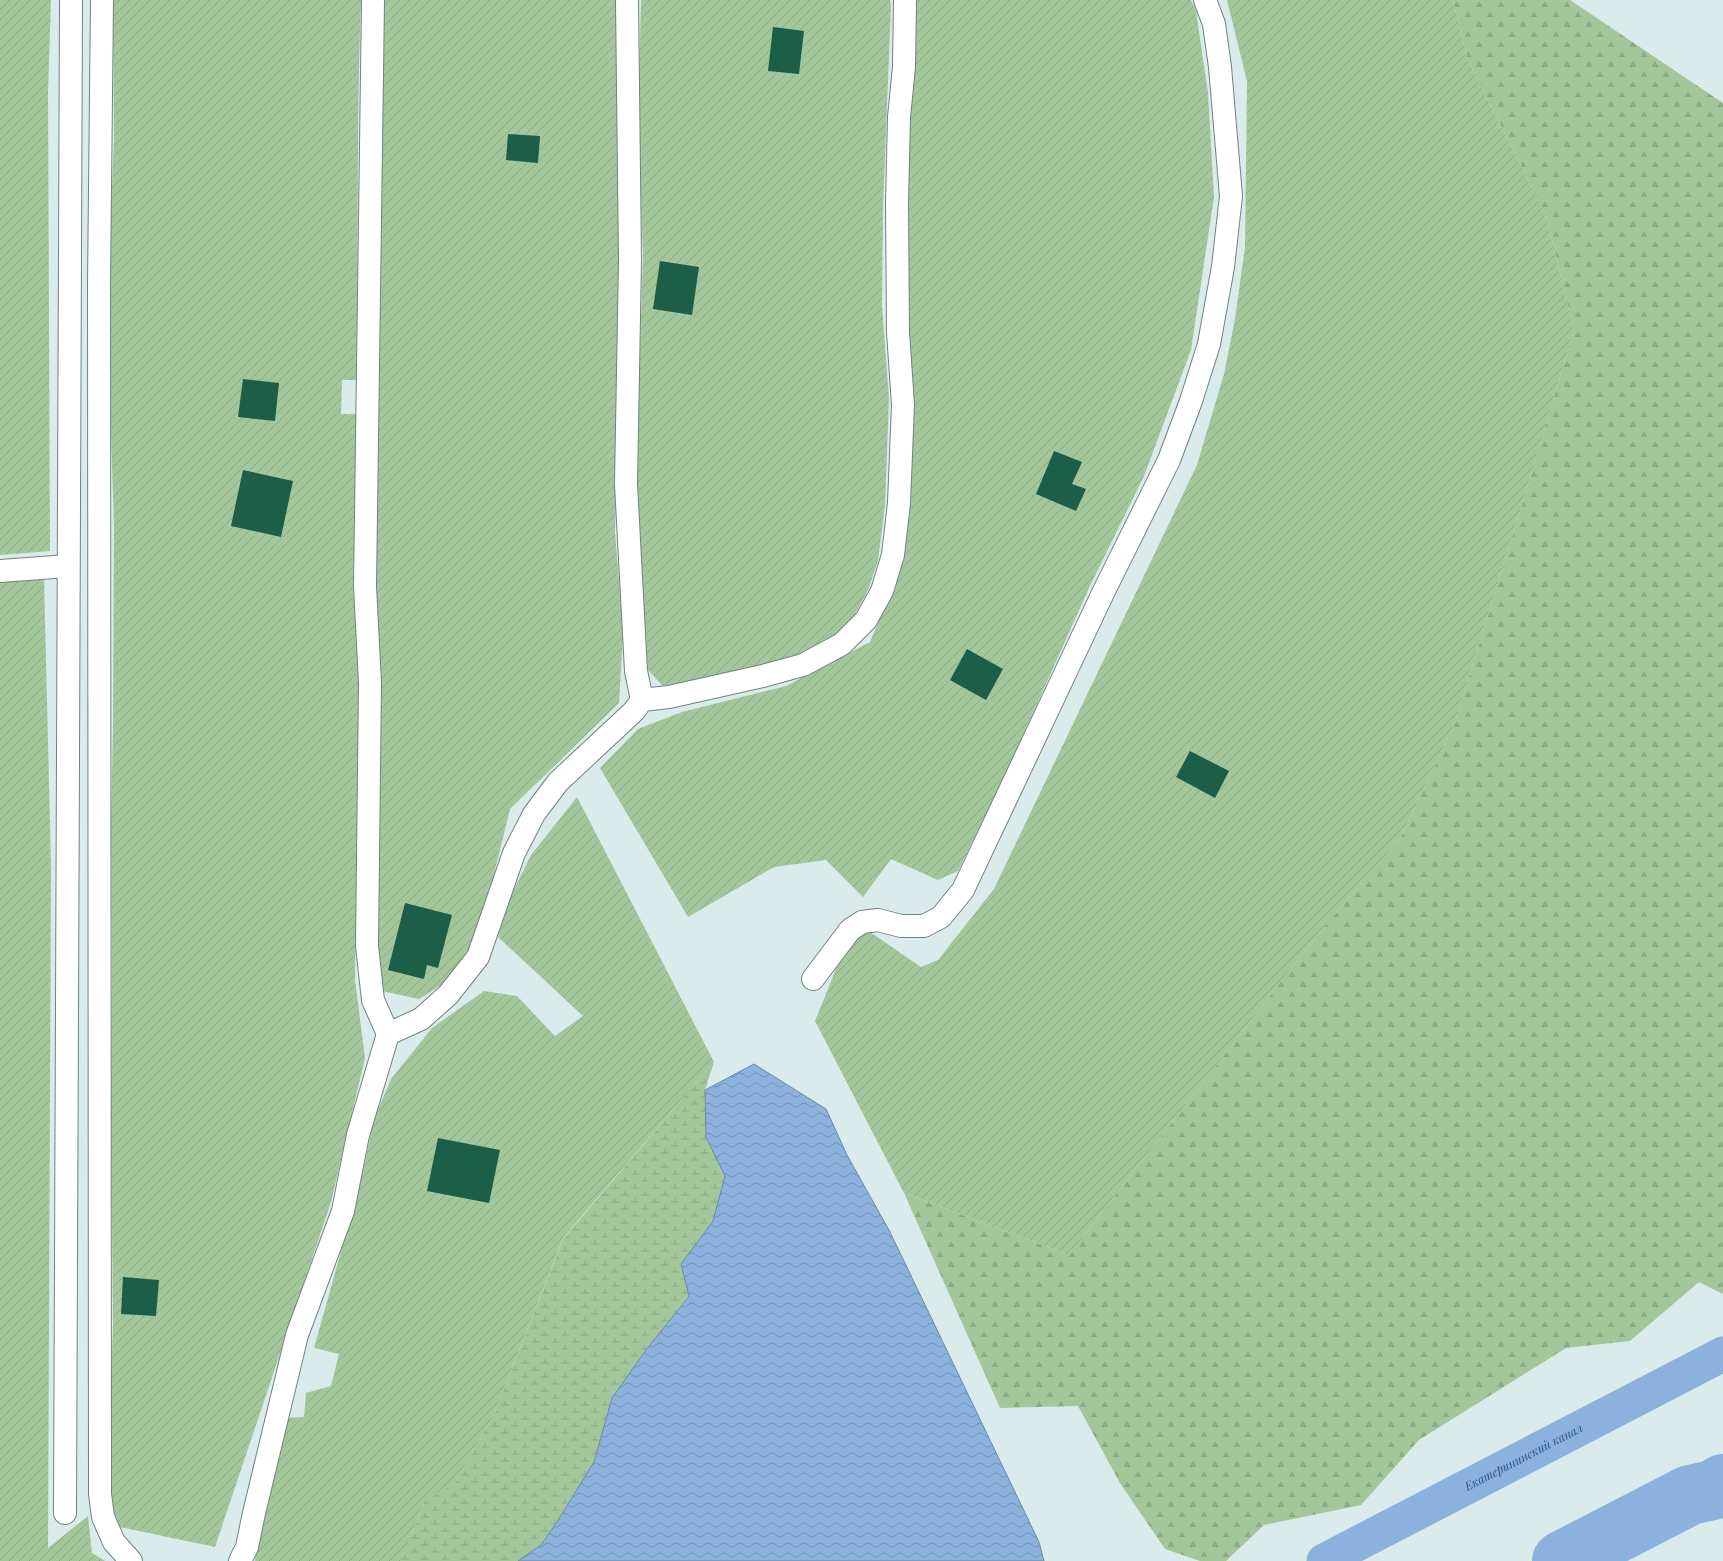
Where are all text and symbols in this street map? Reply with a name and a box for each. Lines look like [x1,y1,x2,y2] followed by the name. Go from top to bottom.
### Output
[1461,1419,1585,1494] water label: Екатерининский канал

